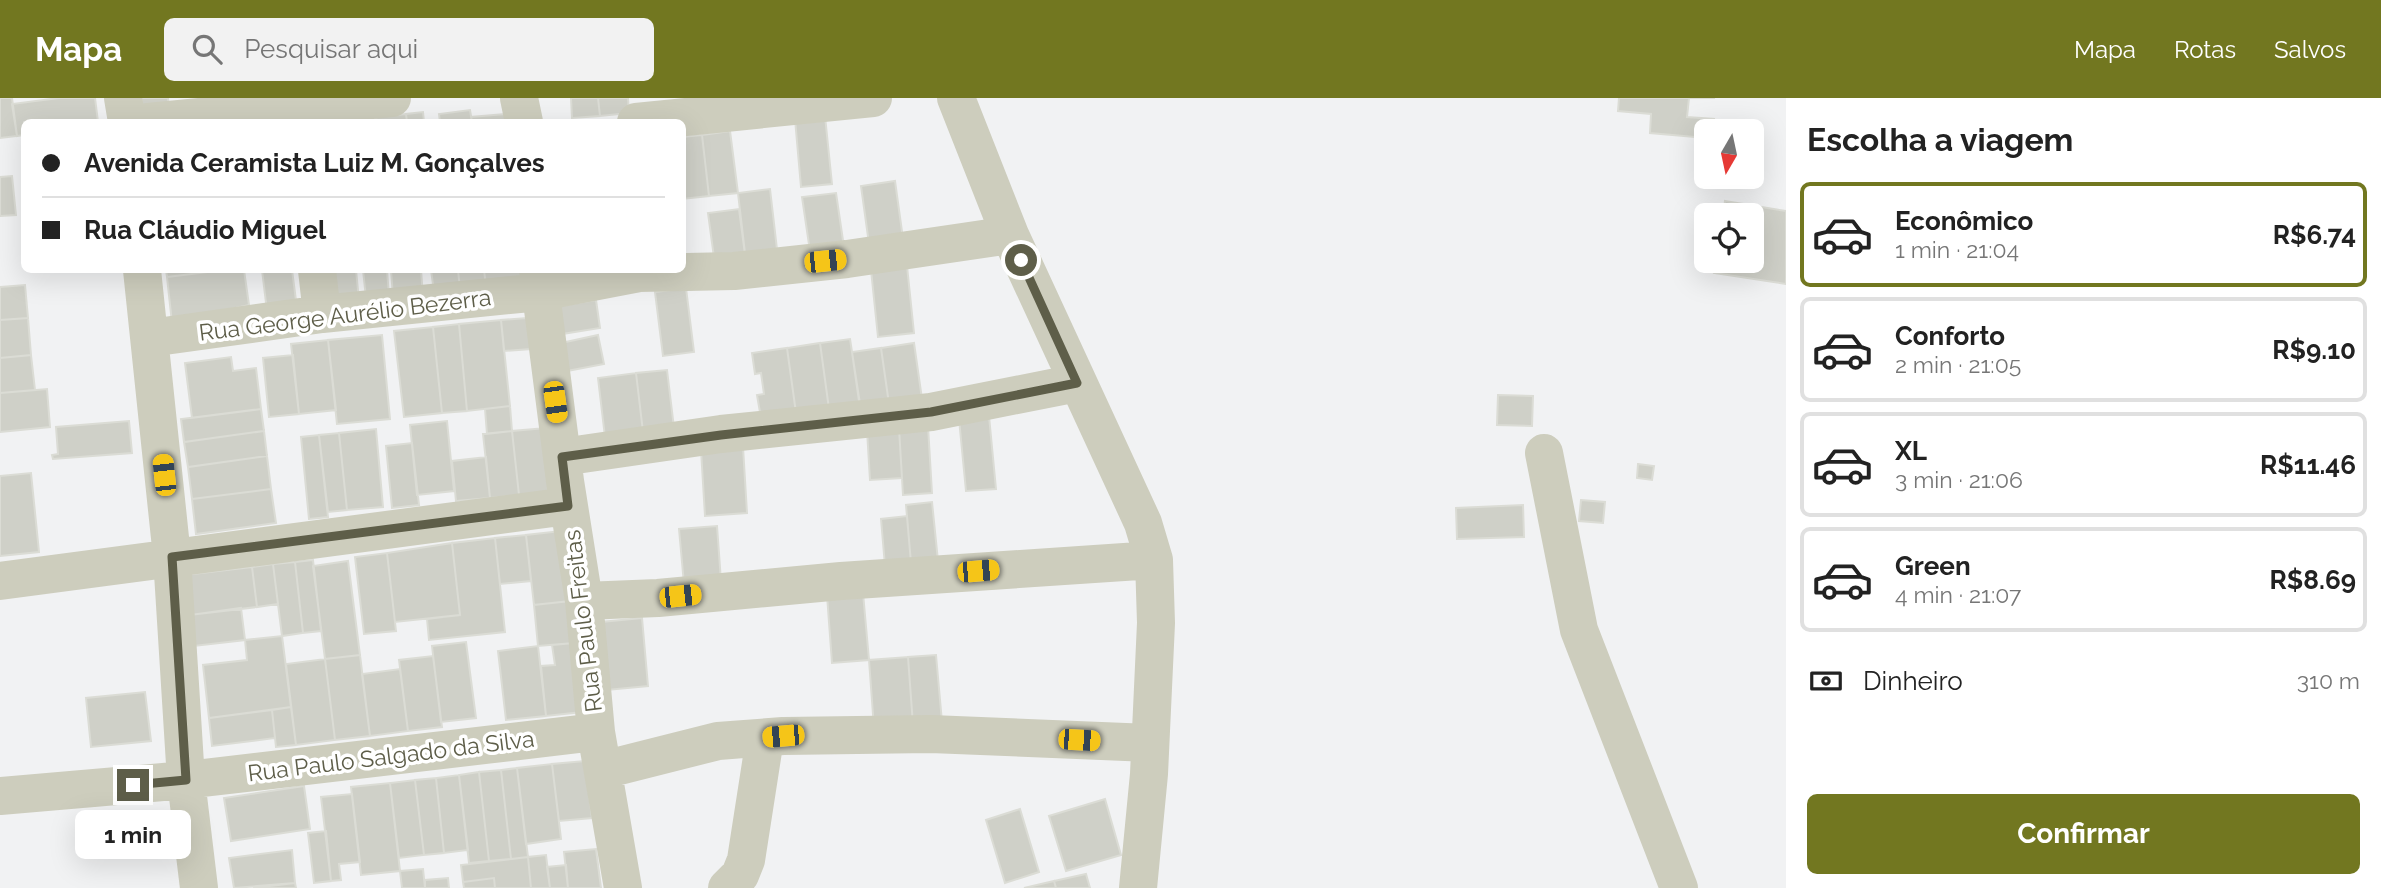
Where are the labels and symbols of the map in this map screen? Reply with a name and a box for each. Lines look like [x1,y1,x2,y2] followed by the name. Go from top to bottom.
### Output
[1694,119,1764,189] north arrow
[1005,244,1037,276] route start
[804,248,847,274] car
[197,283,492,346] street label: Rua George Aurélio Bezerra
[542,380,569,424] car
[152,453,177,497] car
[558,528,607,714] street label: Rua Paulo Freitas
[957,559,1000,583] car
[659,583,702,609] car
[762,724,805,748] car
[246,725,536,786] street label: Rua Paulo Salgado da Silva
[1058,728,1101,752] car
[117,769,149,801] route end
[75,810,191,858] callout: 1 min

